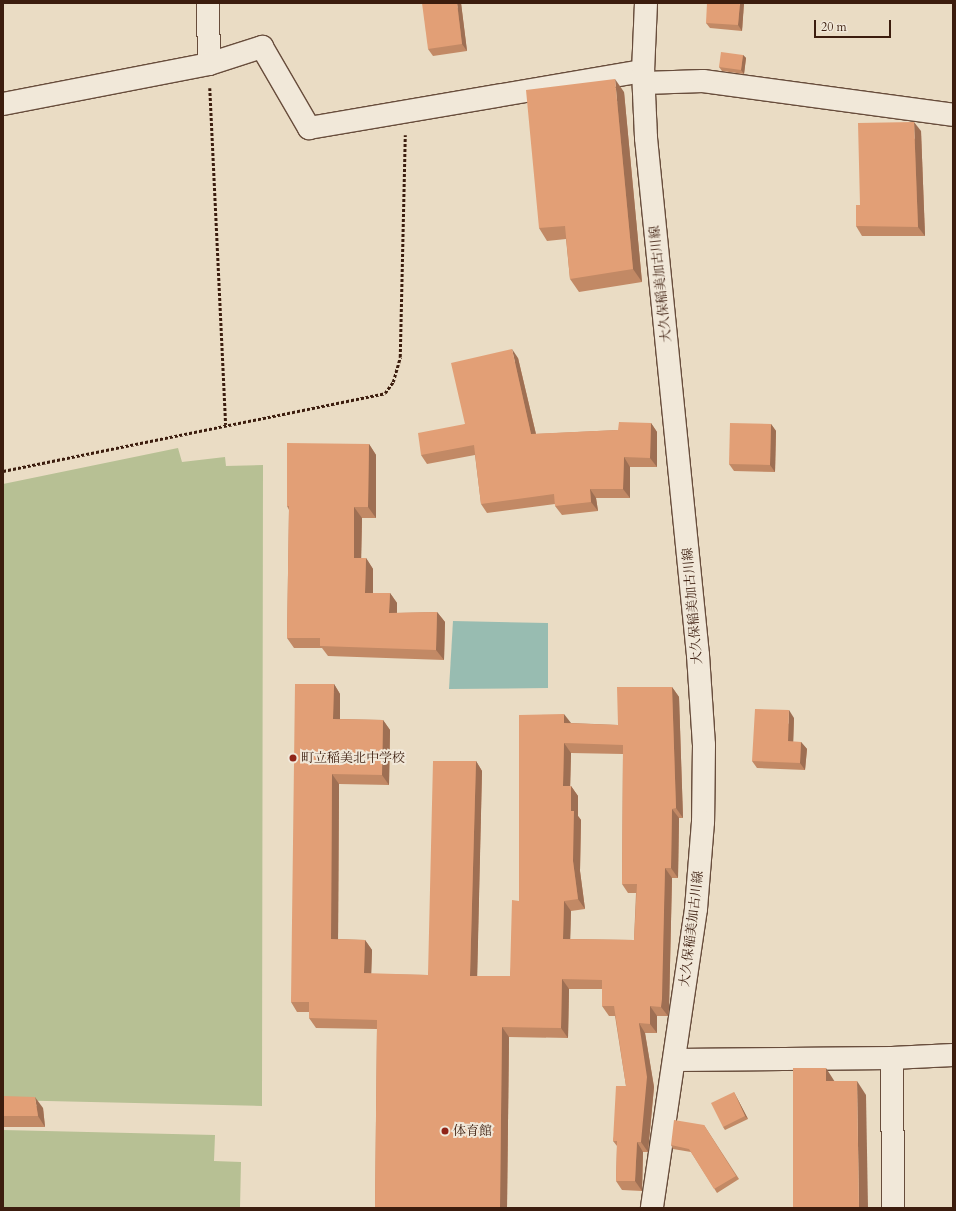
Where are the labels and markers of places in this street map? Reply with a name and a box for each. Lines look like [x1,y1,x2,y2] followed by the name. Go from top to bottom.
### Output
[301,750,405,766] place label: 町立稲美北中学校
[288,753,298,763] marker: 町立稲美北中学校
[453,1123,492,1139] place label: 体育館
[440,1126,450,1136] marker: 体育館

